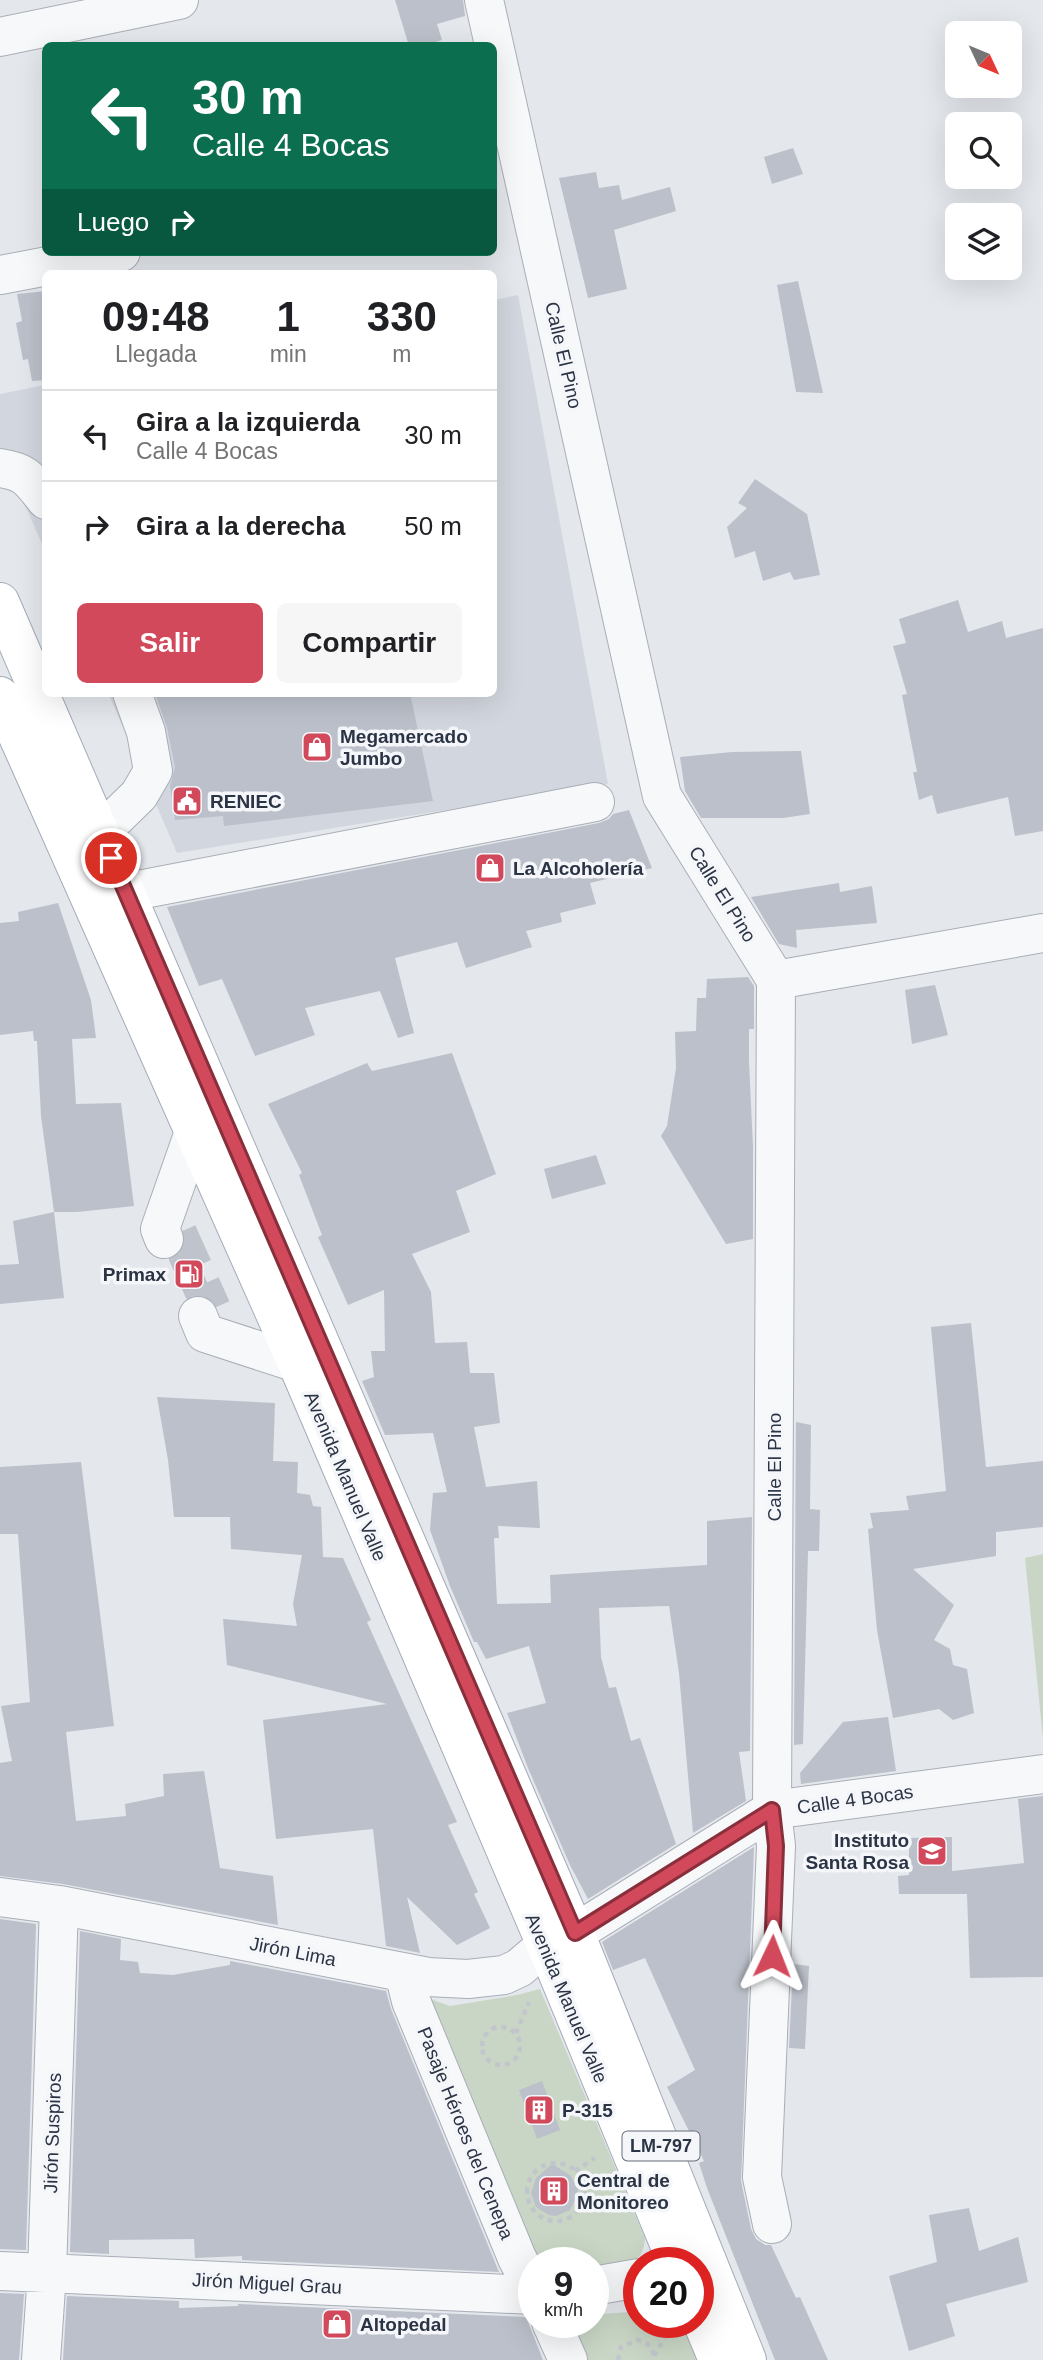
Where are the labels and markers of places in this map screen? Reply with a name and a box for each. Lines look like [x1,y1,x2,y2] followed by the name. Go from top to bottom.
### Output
[340,726,468,769] place label: Megamercado Jumbo
[300,730,334,764] shop icon: Megamercado Jumbo
[170,784,204,818] public building icon: RENIEC
[210,791,282,812] place label: RENIEC
[81,828,141,888] pin
[473,851,507,885] shop icon: La Alcoholería
[513,858,644,879] place label: La Alcoholería
[172,1257,206,1291] fuel station icon: Primax
[103,1264,166,1285] place label: Primax
[806,1830,909,1873] place label: Instituto Santa Rosa
[915,1834,949,1868] school or university icon: Instituto Santa Rosa
[522,2093,556,2127] building icon: P-315
[562,2100,613,2121] place label: P-315
[577,2170,670,2213] place label: Central de Monitoreo
[537,2174,571,2208] building icon: Central de Monitoreo
[320,2307,354,2341] shop icon: Altopedal
[360,2314,447,2335] place label: Altopedal

